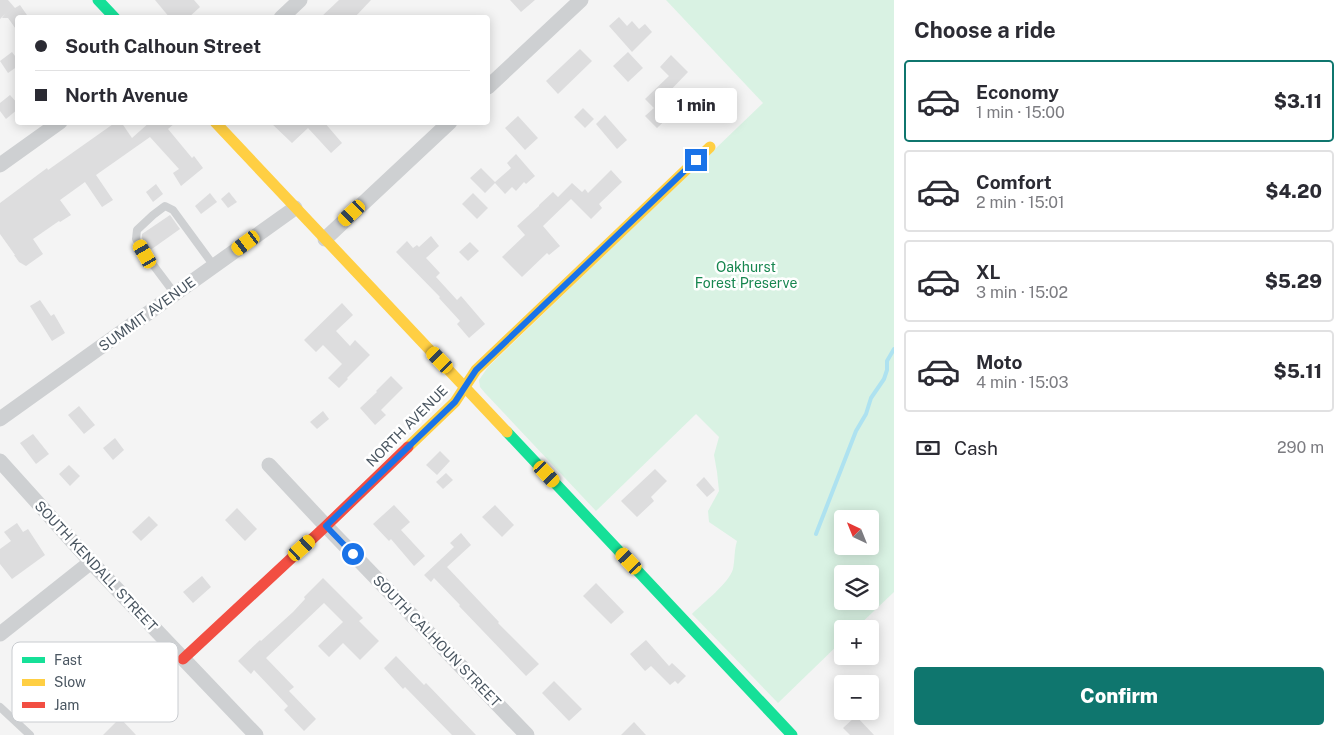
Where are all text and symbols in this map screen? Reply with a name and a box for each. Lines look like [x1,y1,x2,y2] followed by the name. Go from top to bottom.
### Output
[914,17,1056,43] text: Choose a ride
[65,35,261,57] text: South Calhoun Street
[916,79,961,124] icon: car
[976,81,1059,103] text: Economy
[65,84,188,106] text: North Avenue
[655,88,737,122] callout: 1 min
[1274,90,1322,112] text: $3.11
[676,96,716,115] text: 1 min
[976,103,1065,122] text: 1 min · 15:00
[685,149,707,171] route end
[916,169,961,214] icon: car
[976,171,1052,193] text: Comfort
[1265,180,1322,202] text: $4.20
[976,193,1065,212] text: 2 min · 15:01
[335,197,368,229] car
[229,228,262,258] car
[131,237,158,271] car
[695,259,797,291] park label: Oakhurst Forest Preserve
[916,259,961,304] icon: car
[976,261,1001,283] text: XL
[1265,270,1322,292] text: $5.29
[96,274,198,354] street label: SUMMIT AVENUE
[976,283,1068,302] text: 3 min · 15:02
[424,344,455,376] car
[916,349,961,394] icon: car
[976,351,1022,373] text: Moto
[1274,360,1322,382] text: $5.11
[976,373,1069,392] text: 4 min · 15:03
[363,382,451,470] street label: NORTH AVENUE
[914,434,942,462] icon: cash
[954,437,998,459] text: Cash
[1277,438,1324,457] text: 290 m
[531,458,562,490] car
[31,498,161,634] street label: SOUTH KENDALL STREET
[834,510,879,555] north arrow
[834,510,879,720] map controls
[285,532,318,564] car
[342,543,364,565] route start
[613,545,644,577] car
[834,565,879,610] button: layers
[370,572,504,710] street label: SOUTH CALHOUN STREET
[834,620,879,665] button: +
[12,642,178,722] legend
[54,652,82,668] text: Fast
[914,667,1324,725] button: Confirm
[54,674,86,690] text: Slow
[834,675,879,720] button: −
[54,697,79,713] text: Jam

